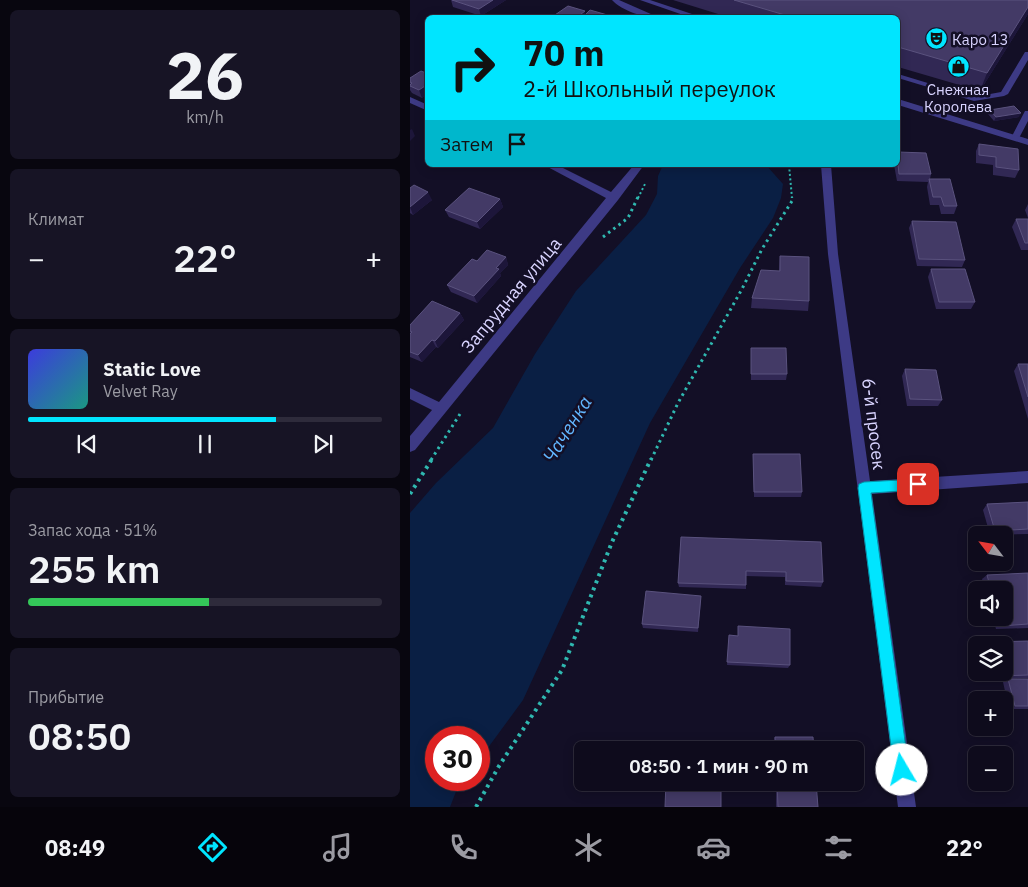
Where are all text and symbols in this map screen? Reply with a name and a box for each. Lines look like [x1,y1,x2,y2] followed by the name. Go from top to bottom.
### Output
[924,27,948,51] theatre icon: Каро 13
[523,30,605,76] text: 70 m
[952,30,1009,49] place label: Каро 13
[166,32,244,117] text: 26
[440,35,505,100] icon: right
[946,54,970,78] shop icon: Снежная Королева
[523,74,776,103] text: 2-й Школьный переулок
[924,80,992,116] place label: Снежная Королева
[186,107,224,127] text: km/h
[503,130,531,158] icon: arrive
[440,132,493,156] text: Затем
[28,209,84,229] text: Климат
[456,232,566,358] street label: Запрудная улица
[173,233,237,282] text: 22°
[28,240,45,277] text: −
[365,240,382,277] text: +
[103,357,201,381] text: Static Love
[857,377,891,471] street label: 6-й просек
[103,381,178,401] text: Velvet Ray
[537,391,597,467] water label: Чаченка
[73,430,101,458] icon: previous
[191,430,219,458] icon: pause
[309,430,337,458] icon: next
[897,463,939,505] pin
[904,470,932,498] icon: arrive
[28,520,157,540] text: Запас хода · 51%
[968,526,1012,571] north arrow
[968,526,1013,791] map controls
[28,544,160,593] text: 255 km
[968,581,1013,626] button: sound
[968,636,1013,681] button: layers
[28,687,104,707] text: Прибытие
[968,691,1013,736] button: +
[28,711,131,760] text: 08:50
[425,726,490,791] speed limit sign: 30
[875,743,927,795] position arrow
[968,746,1013,791] button: −
[629,754,809,778] text: 08:50 · 1 мин · 90 m
[195,830,230,865] icon: directions
[320,830,355,865] icon: music
[446,830,481,865] icon: phone
[571,830,606,865] icon: climate
[696,830,731,865] icon: car
[821,830,856,865] icon: filters
[45,833,105,862] text: 08:49
[946,833,983,862] text: 22°

